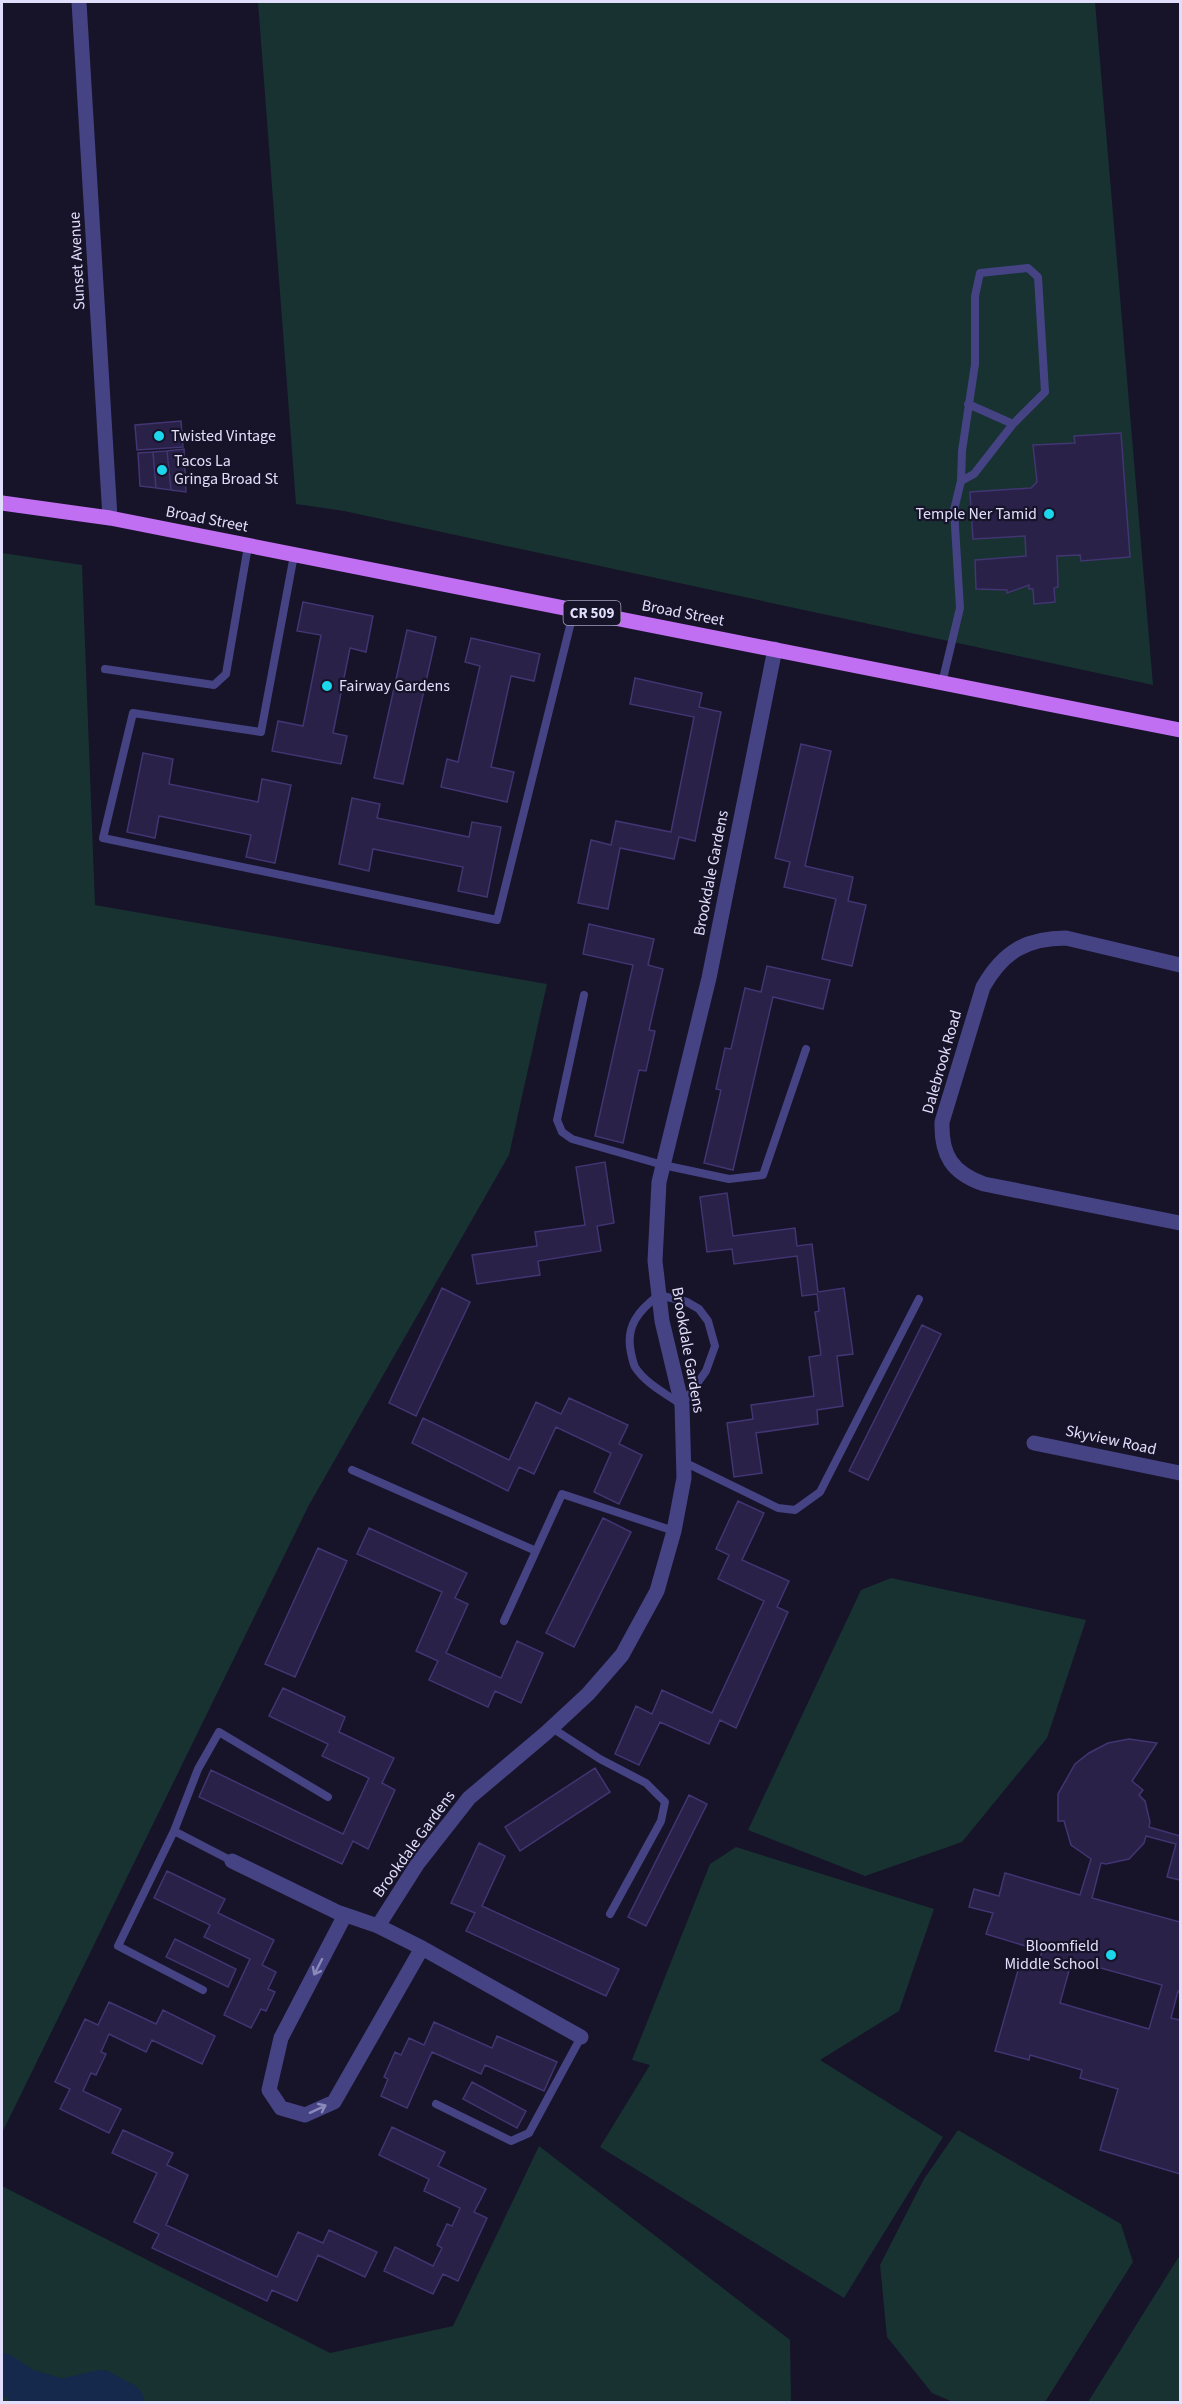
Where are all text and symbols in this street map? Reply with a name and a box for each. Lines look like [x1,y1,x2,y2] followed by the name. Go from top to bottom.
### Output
[63,211,91,311] street label: Sunset Avenue
[171,425,276,447] place label: Twisted Vintage
[152,429,166,443] marker: Twisted Vintage
[174,450,279,490] place label: Tacos La Gringa Broad St
[155,463,169,477] marker: Tacos La Gringa Broad St
[164,500,251,538] street label: Broad Street
[916,503,1037,525] place label: Temple Ner Tamid
[1042,507,1056,521] marker: Temple Ner Tamid
[640,594,727,632] street label: Broad Street
[564,601,620,625] road number: CR 509
[339,675,450,697] place label: Fairway Gardens
[320,679,334,693] marker: Fairway Gardens
[688,808,734,938] street label: Brookdale Gardens
[917,1008,967,1116] street label: Dalebrook Road
[666,1285,710,1415] street label: Brookdale Gardens
[1064,1420,1158,1460] street label: Skyview Road
[368,1786,461,1902] street label: Brookdale Gardens
[1004,1935,1099,1975] place label: Bloomfield Middle School
[1104,1948,1118,1962] marker: Bloomfield Middle School
[312,1957,323,1975] one-way arrow
[309,2103,327,2115] one-way arrow

